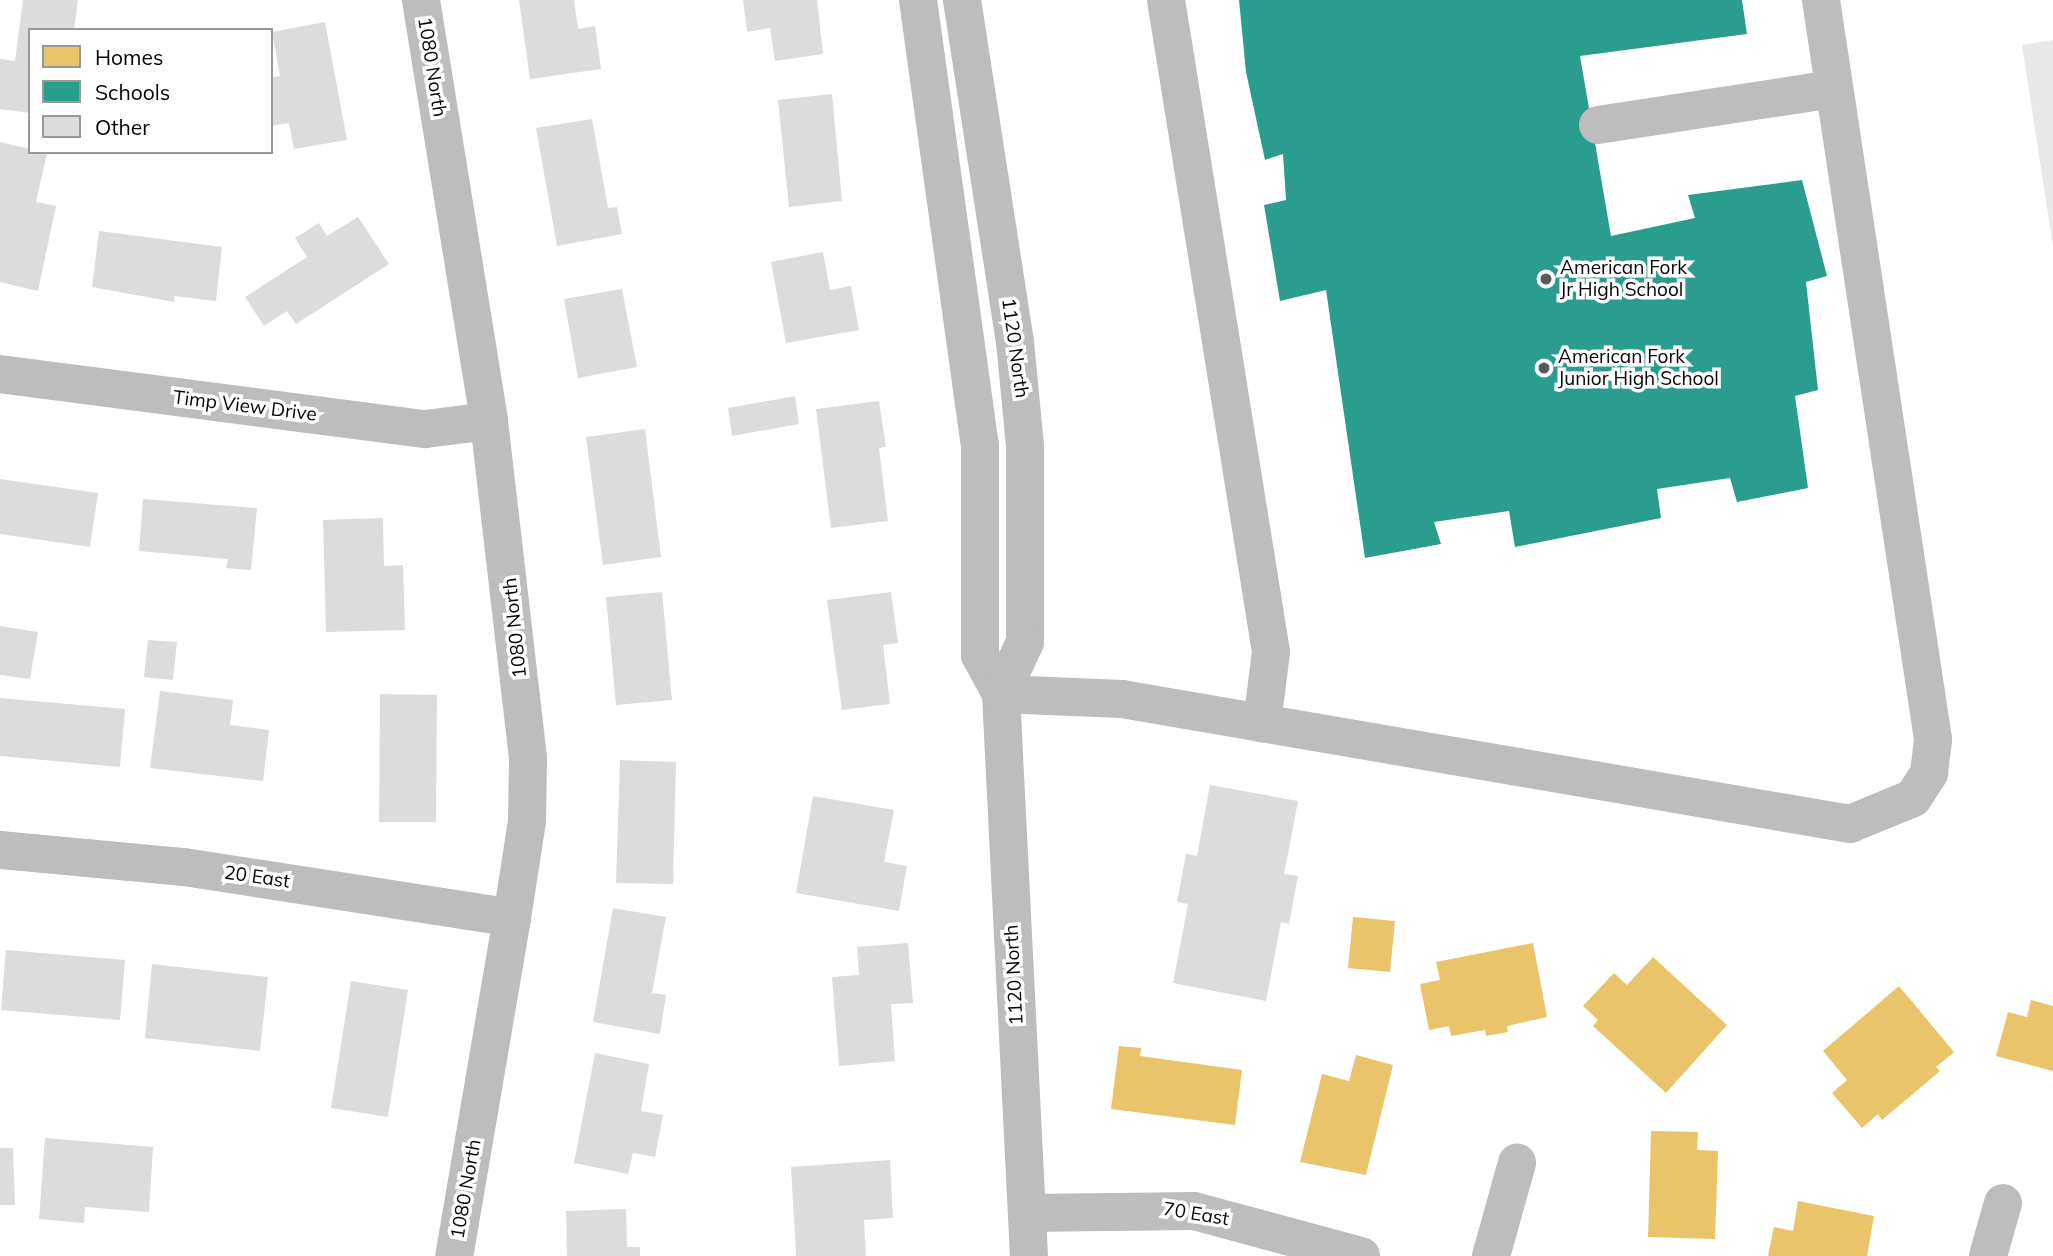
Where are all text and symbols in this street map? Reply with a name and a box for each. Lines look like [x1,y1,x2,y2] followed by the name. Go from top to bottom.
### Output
[413,15,451,119] street label: 1080 North
[28,28,273,154] legend
[95,44,163,70] text: Homes
[95,79,170,105] text: Schools
[95,114,150,140] text: Other
[1560,257,1687,301] place label: American Fork Jr High School
[1538,271,1554,287] marker: American Fork Jr High School
[997,297,1033,399] street label: 1120 North
[1558,346,1719,390] place label: American Fork Junior High School
[1536,360,1552,376] marker: American Fork Junior High School
[172,386,318,426] street label: Timp View Drive
[498,577,532,679] street label: 1080 North
[223,861,291,893] street label: 20 East
[1000,924,1028,1026] street label: 1120 North
[446,1137,486,1241] street label: 1080 North
[1162,1198,1230,1230] street label: 70 East

